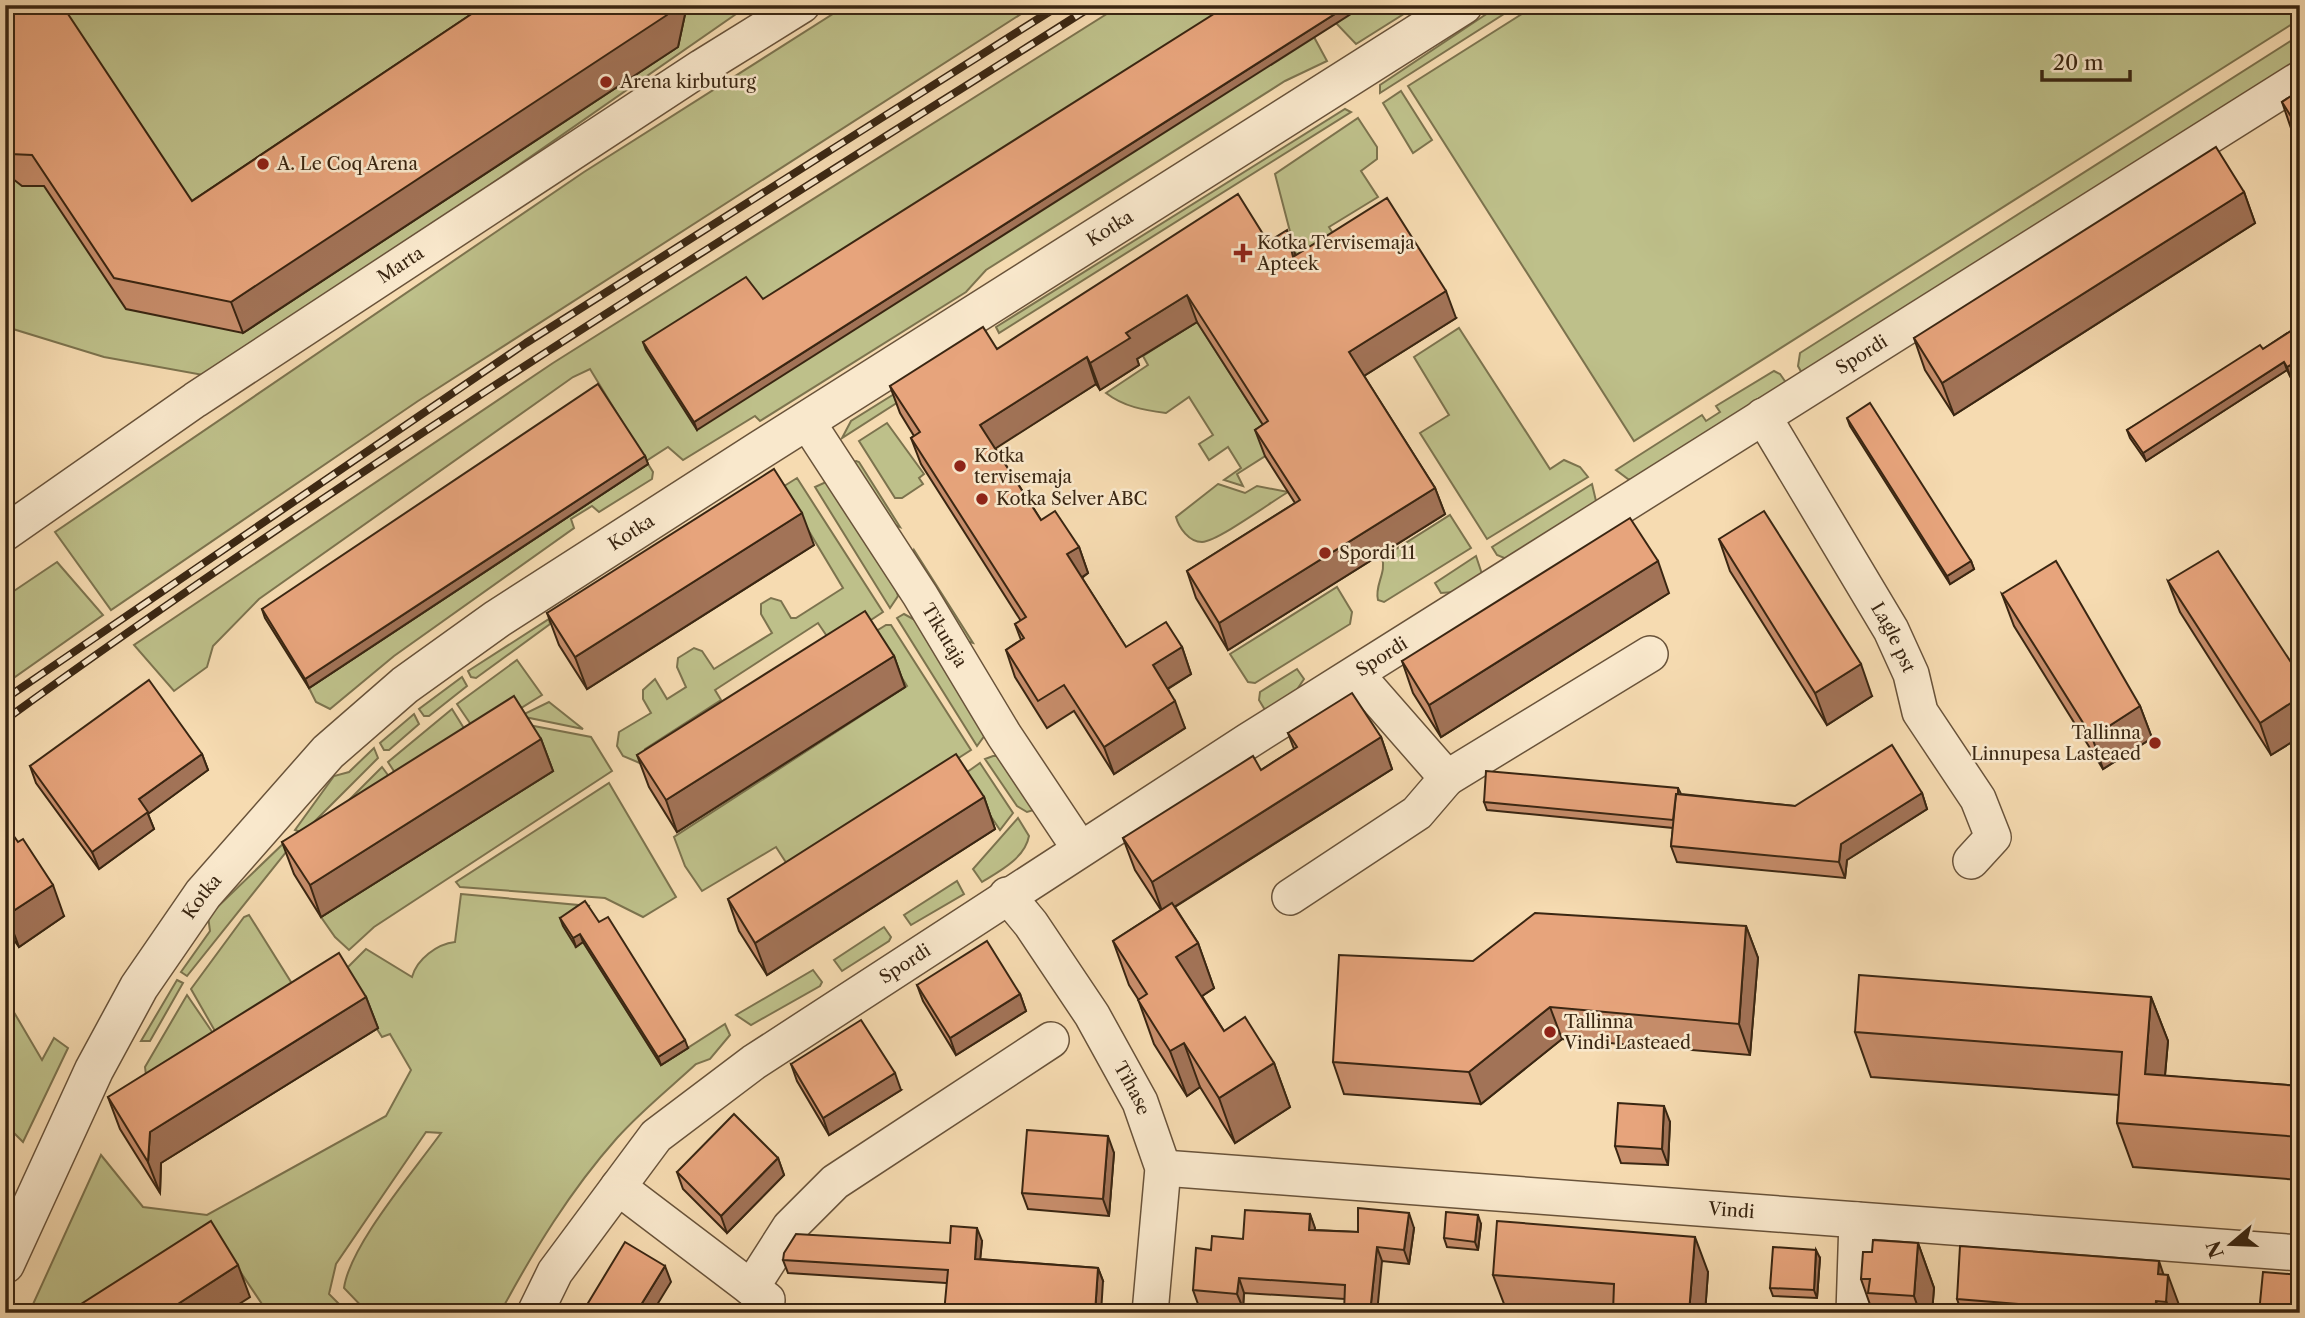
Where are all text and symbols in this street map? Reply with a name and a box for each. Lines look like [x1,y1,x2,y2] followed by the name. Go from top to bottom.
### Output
[2042,38,2130,82] scale bar
[2053,50,2104,75] text: 20 m
[619,71,756,93] place label: Arena kirbuturg
[598,74,614,90] marker: Arena kirbuturg
[276,153,418,175] place label: A. Le Coq Arena
[255,156,271,172] marker: A. Le Coq Arena
[1083,205,1138,251] street label: Kotka
[1256,232,1415,275] place label: Kotka Tervisemaja Apteek
[373,241,428,288] street label: Marta
[1235,245,1251,261] marker: Kotka Tervisemaja Apteek
[1832,330,1892,379] street label: Spordi
[974,445,1073,488] place label: Kotka tervisemaja
[952,458,968,474] marker: Kotka tervisemaja
[996,488,1147,510] place label: Kotka Selver ABC
[974,491,990,507] marker: Kotka Selver ABC
[604,509,659,555] street label: Kotka
[1339,542,1416,564] place label: Spordi 11
[1317,545,1333,561] marker: Spordi 11
[1866,598,1920,677] street label: Lagle pst
[917,599,972,672] street label: Tikutaja
[1352,632,1412,681] street label: Spordi
[1971,722,2141,765] place label: Tallinna Linnupesa Lasteaed
[2147,735,2163,751] marker: Tallinna Linnupesa Lasteaed
[178,870,226,923] street label: Kotka
[875,939,935,988] street label: Spordi
[1563,1011,1691,1054] place label: Tallinna Vindi Lasteaed
[1542,1024,1558,1040] marker: Tallinna Vindi Lasteaed
[1109,1058,1155,1118] street label: Tihase
[1707,1198,1756,1223] street label: Vindi
[2196,1210,2266,1280] north arrow
[2202,1238,2229,1261] text: N

